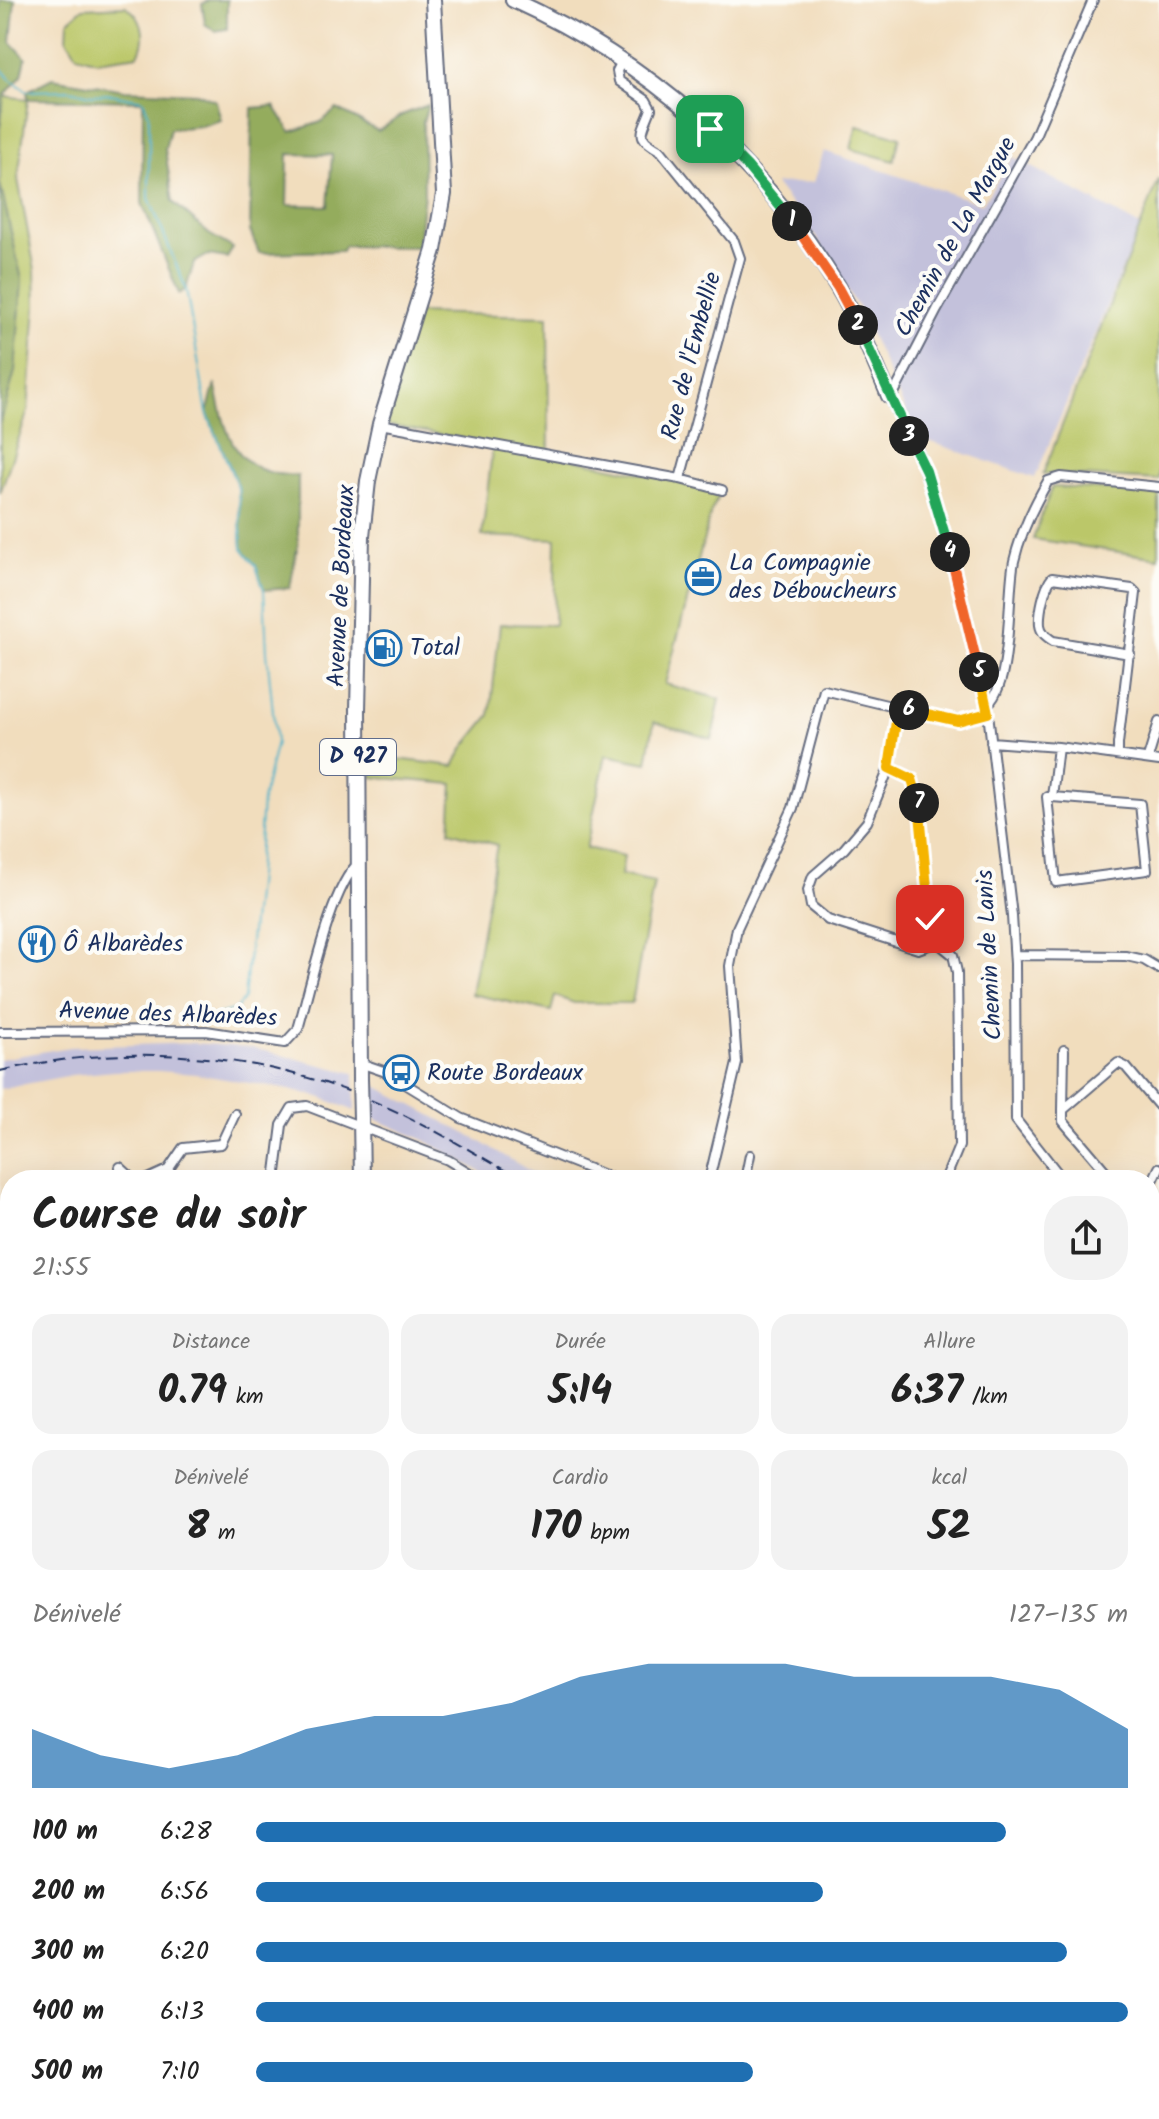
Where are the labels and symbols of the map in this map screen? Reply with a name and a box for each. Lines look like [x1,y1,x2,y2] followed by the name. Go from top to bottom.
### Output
[676,95,744,163] pin
[885,130,1027,344] street label: Chemin de La Margue
[772,201,812,241] pin: 1
[651,267,733,444] street label: Rue de l'Embellie
[838,305,878,345] pin: 2
[889,416,929,456] pin: 3
[317,483,367,688] street label: Avenue de Bordeaux
[930,532,970,572] pin: 4
[729,544,897,611] place label: La Compagnie des Déboucheurs
[684,558,722,596] office icon: La Compagnie des Déboucheurs
[365,629,403,667] fuel station icon: Total
[410,629,460,668] place label: Total
[959,652,999,692] pin: 5
[889,690,929,730] pin: 6
[320,739,396,775] road number: D 927
[899,783,939,823] pin: 7
[966,869,1014,1041] street label: Chemin de Lanis
[896,885,964,953] pin
[18,925,56,963] restaurant icon: Ô Albarèdes
[63,925,183,964] place label: Ô Albarèdes
[58,992,278,1038] street label: Avenue des Albarèdes
[382,1054,420,1092] bus stop icon: Route Bordeaux
[427,1054,584,1093] place label: Route Bordeaux

